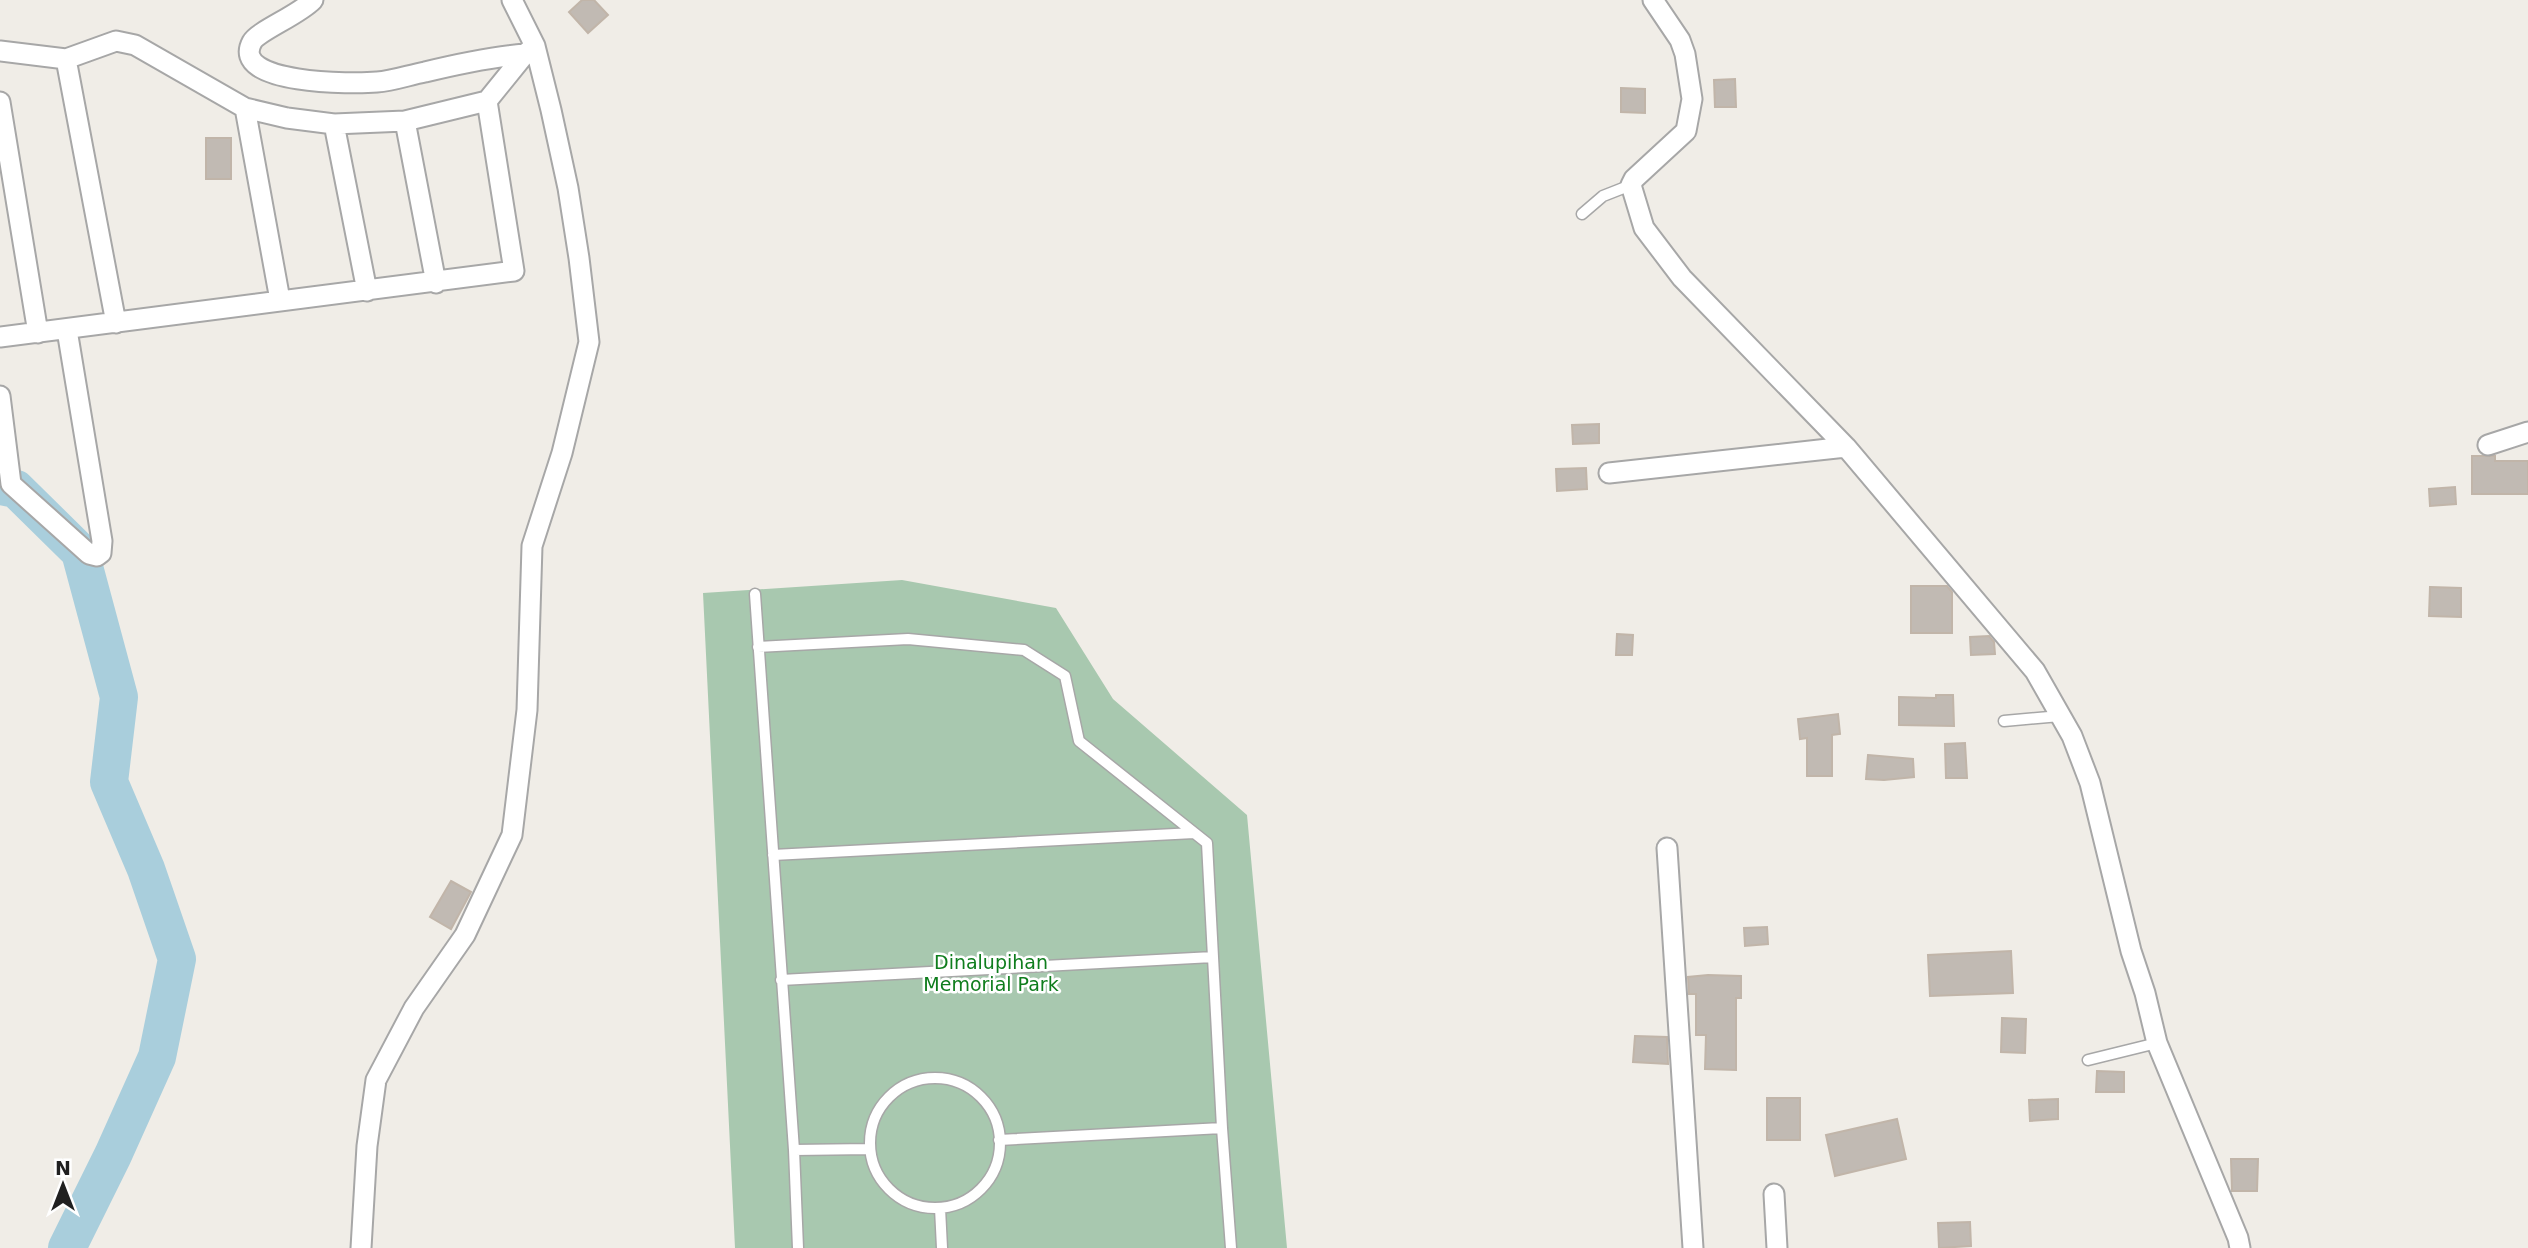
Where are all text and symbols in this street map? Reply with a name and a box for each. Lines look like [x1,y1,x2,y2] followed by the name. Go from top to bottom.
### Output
[923,951,1059,995] park label: Dinalupihan Memorial Park
[28,1150,98,1220] north arrow
[55,1157,71,1179] text: N

